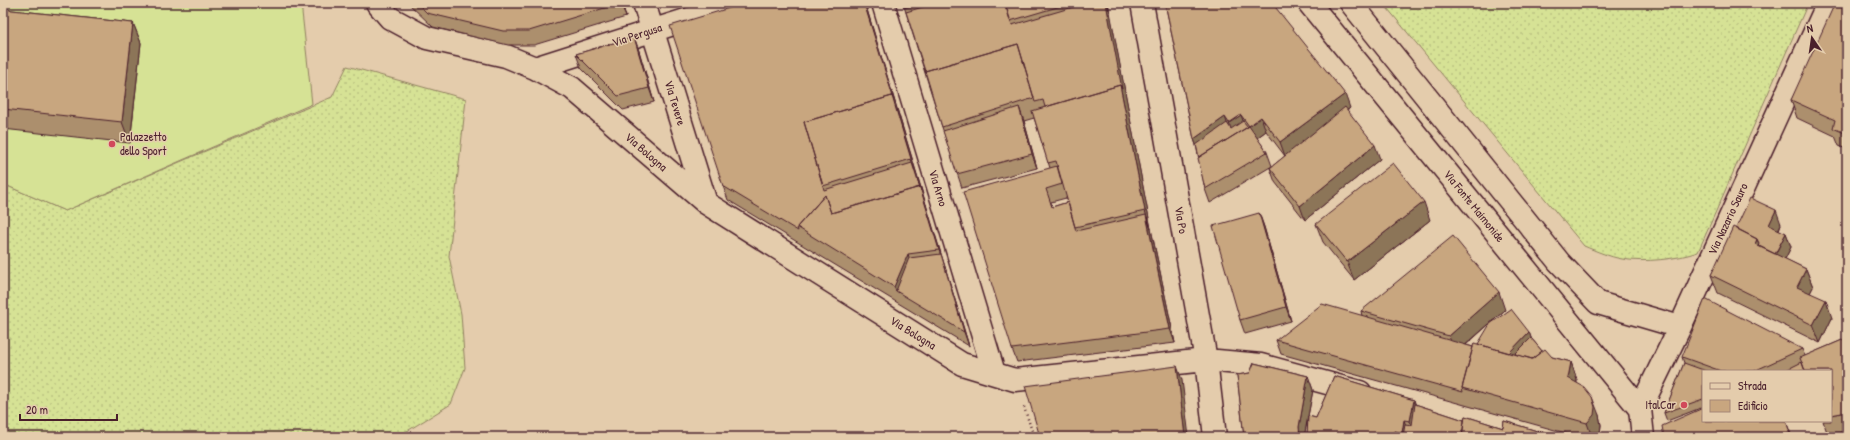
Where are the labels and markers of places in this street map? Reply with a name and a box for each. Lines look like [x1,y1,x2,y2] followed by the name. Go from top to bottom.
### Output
[120,128,167,159] place label: Palazzetto dello Sport
[107,139,117,149] marker: Palazzetto dello Sport
[1645,396,1676,413] place label: ItalCar
[1679,400,1689,410] marker: ItalCar

